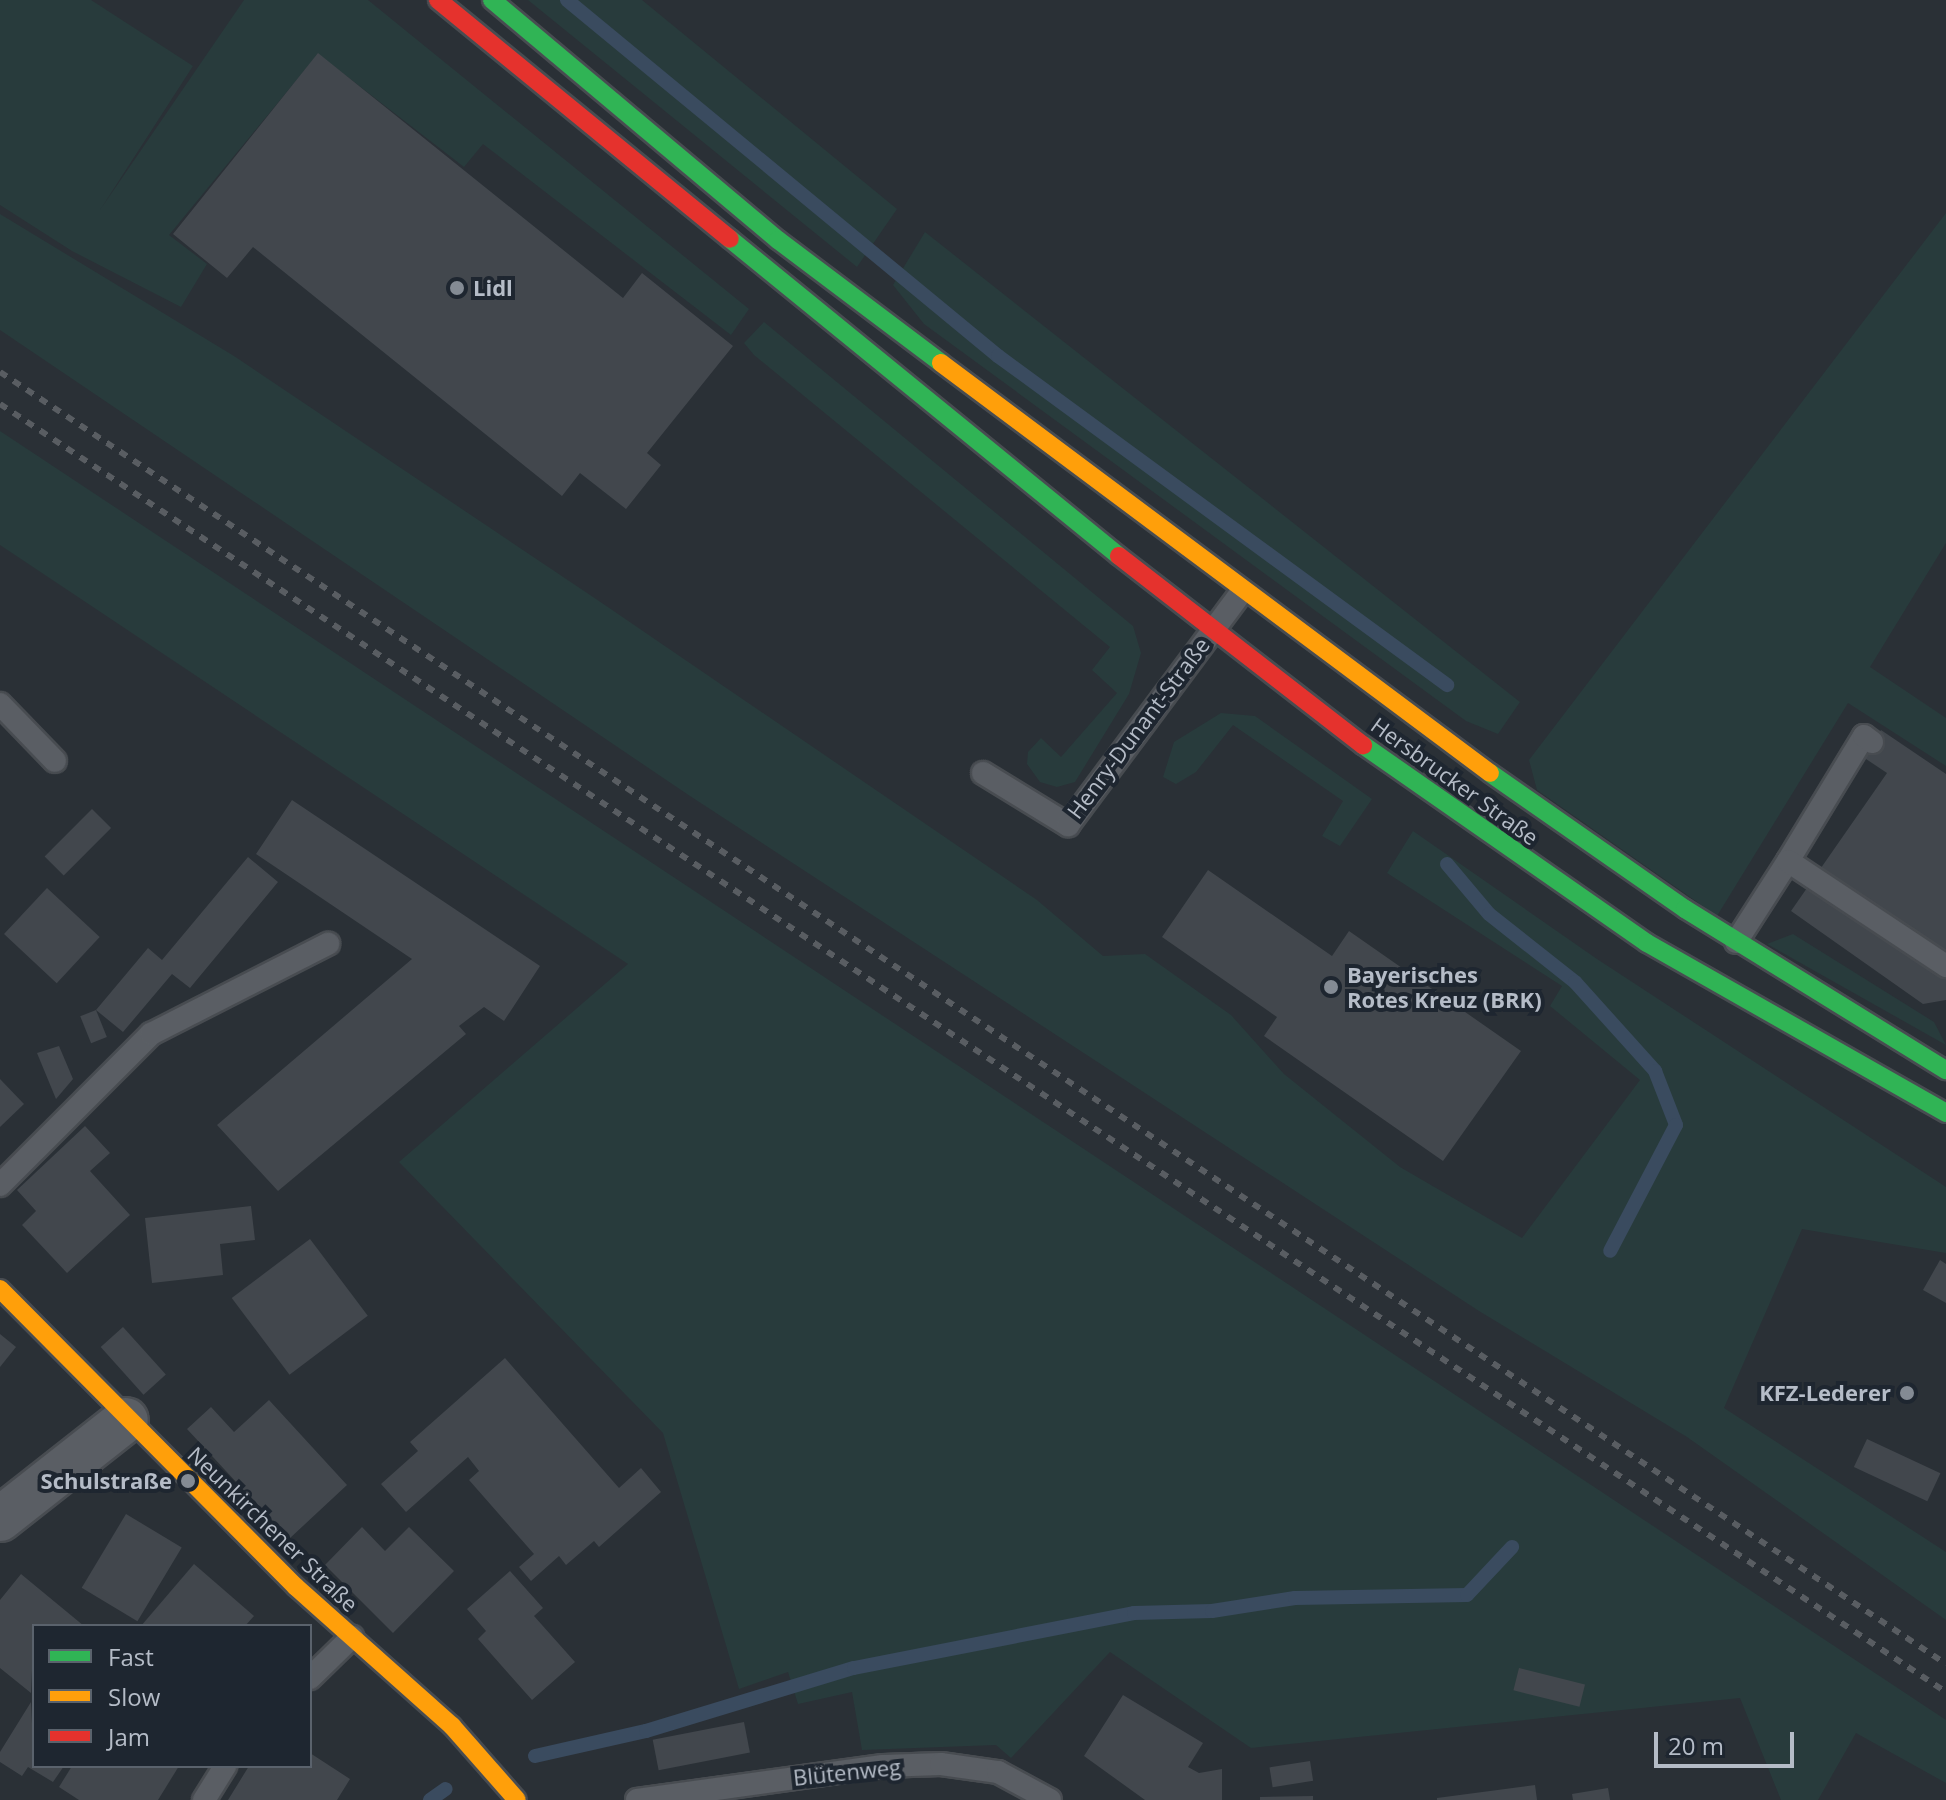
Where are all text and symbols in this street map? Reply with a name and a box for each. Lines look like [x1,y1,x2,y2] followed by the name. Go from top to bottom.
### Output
[473,275,513,301] place label: Lidl
[448,279,466,297] marker: Lidl
[1061,632,1215,824] street label: Henry-Dunant-Straße
[1366,711,1544,851] street label: Hersbrucker Straße
[1347,961,1542,1012] place label: Bayerisches Rotes Kreuz (BRK)
[1322,978,1340,996] marker: Bayerisches Rotes Kreuz (BRK)
[1759,1380,1891,1406] place label: KFZ-Lederer
[1898,1384,1916,1402] marker: KFZ-Lederer
[183,1441,363,1617] street label: Neunkirchener Straße
[41,1468,172,1494] place label: Schulstraße
[179,1472,197,1490] marker: Schulstraße
[32,1624,312,1768] legend
[108,1640,154,1673] text: Fast
[108,1680,160,1713] text: Slow
[1658,1716,1798,1766] scale bar
[108,1720,150,1753] text: Jam
[1668,1729,1724,1762] text: 20 m
[792,1753,902,1791] street label: Blütenweg

